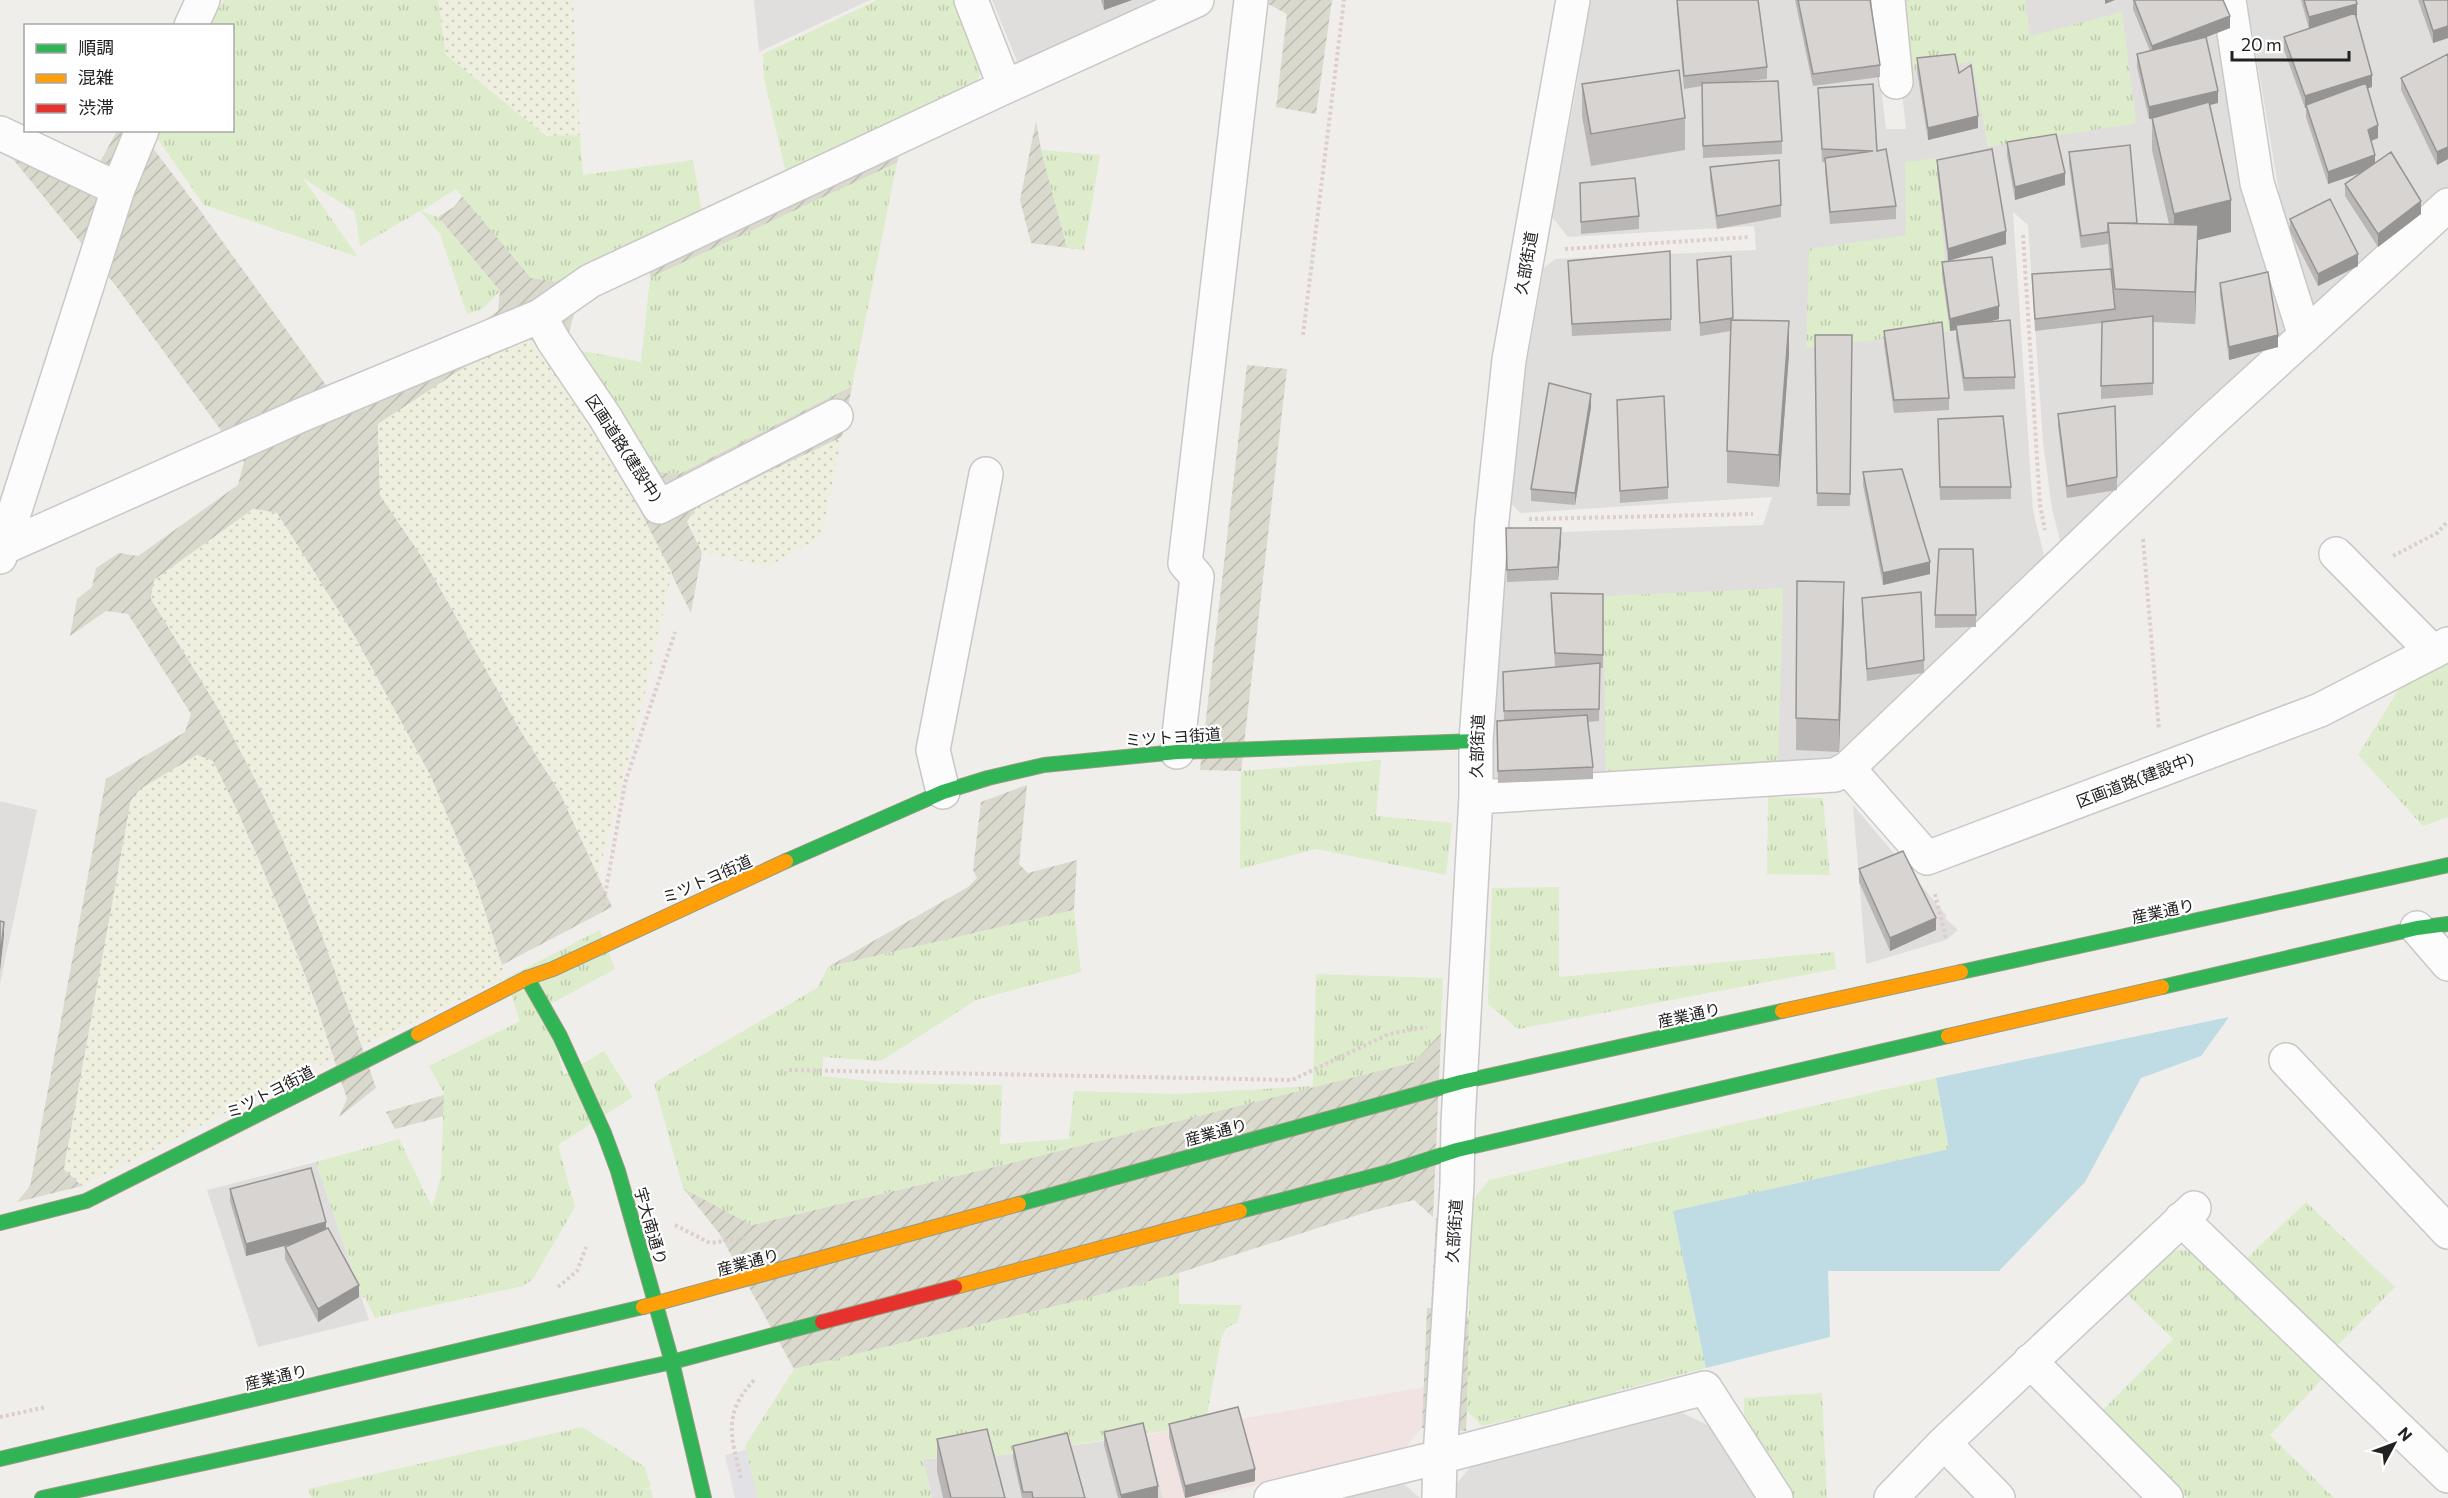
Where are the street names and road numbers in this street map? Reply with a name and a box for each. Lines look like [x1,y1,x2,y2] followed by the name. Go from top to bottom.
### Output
[1511,230,1540,296] street label: 久部街道
[583,390,666,505] street label: 区画道路(建設中)
[1466,714,1487,778] street label: 久部街道
[1124,724,1222,749] street label: ミツトヨ街道
[2073,748,2196,811] street label: 区画道路(建設中)
[659,850,755,907] street label: ミツトヨ街道
[2130,895,2196,926] street label: 産業通り
[1656,999,1722,1030] street label: 産業通り
[223,1061,317,1122] street label: ミツトヨ街道
[1182,1114,1249,1149] street label: 産業通り
[631,1185,672,1267] street label: 宇大南通り
[1442,1198,1465,1264] street label: 久部街道
[714,1244,781,1279] street label: 産業通り
[243,1360,309,1393] street label: 産業通り

